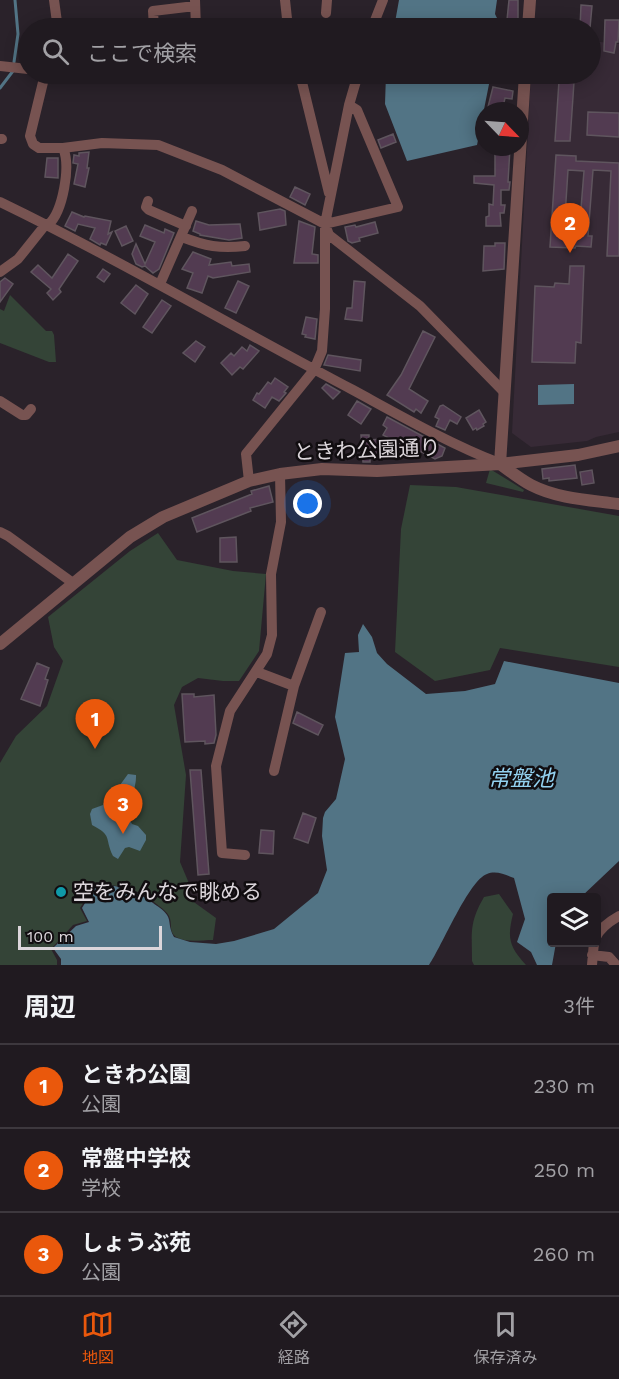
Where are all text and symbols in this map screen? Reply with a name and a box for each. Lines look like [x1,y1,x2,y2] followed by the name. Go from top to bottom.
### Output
[18,18,601,84] search box
[39,35,72,68] icon: search
[87,41,197,66] text: ここで検索
[475,102,529,156] north arrow
[550,204,590,253] pin: 2
[293,434,441,465] street label: ときわ公園通り
[293,489,322,518] your location
[76,700,115,749] pin: 1
[488,766,556,791] water label: 常盤池
[104,784,142,834] pin: 3
[73,879,262,904] place label: 空をみんなで眺める
[54,885,68,899] marker: 空をみんなで眺める
[547,893,601,947] map controls
[547,893,601,947] button: layers
[18,923,162,950] scale bar
[27,927,74,946] text: 100 m
[24,992,76,1022] text: 周辺
[563,994,595,1018] text: 3件
[81,1062,191,1087] text: ときわ公園
[39,1074,48,1098] text: 1
[533,1074,595,1098] text: 230 m
[81,1092,121,1116] text: 公園
[81,1146,191,1171] text: 常盤中学校
[38,1158,49,1182] text: 2
[533,1158,595,1182] text: 250 m
[81,1176,121,1200] text: 学校
[81,1230,191,1255] text: しょうぶ苑
[38,1242,49,1266] text: 3
[533,1242,595,1266] text: 260 m
[81,1260,121,1284] text: 公園
[81,1308,114,1368] tab: 地図
[277,1308,310,1368] tab: 経路
[473,1308,537,1368] tab: 保存済み

